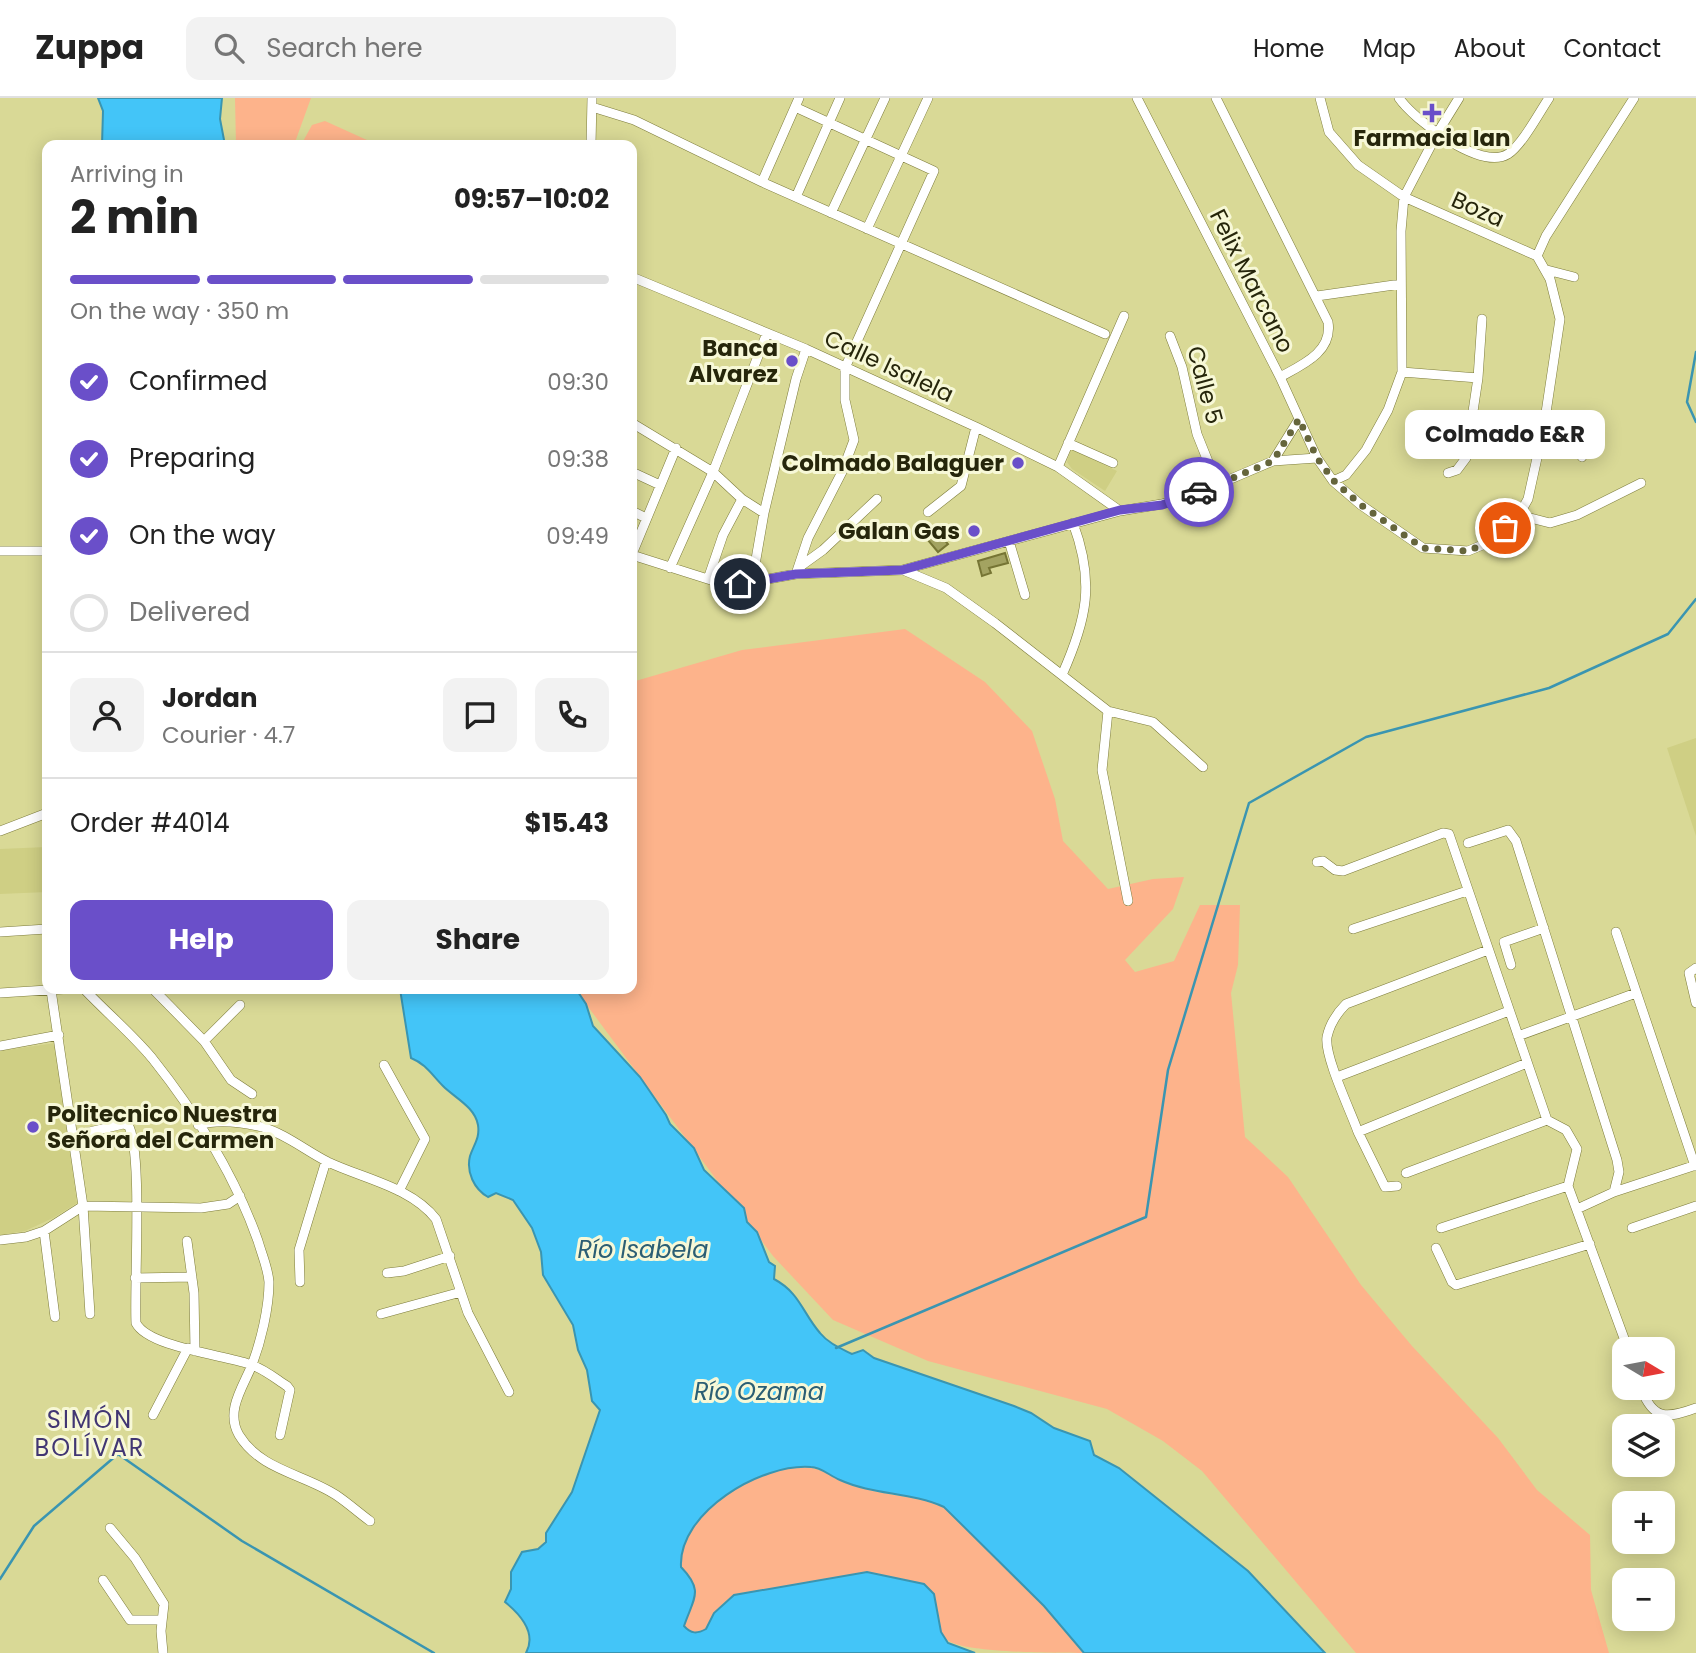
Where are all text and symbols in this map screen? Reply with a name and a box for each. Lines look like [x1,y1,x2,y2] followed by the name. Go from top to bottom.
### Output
[186,17,676,80] search box
[35,24,144,71] text: Zuppa
[210,29,248,67] icon: search
[266,30,423,66] text: Search here
[1253,32,1325,65] text: Home
[1363,32,1416,65] text: Map
[1454,32,1525,65] text: About
[1563,32,1661,65] text: Contact
[1424,105,1440,121] marker: Farmacia Ian
[1353,122,1511,154] place label: Farmacia Ian
[70,158,184,190] text: Arriving in
[454,181,609,217] text: 09:57–10:02
[1446,183,1510,235] street label: Boza
[70,185,199,249] text: 2 min
[1202,204,1302,358] street label: Felix Marcano
[70,295,289,327] text: On the way · 350 m
[819,322,959,410] street label: Calle Isalela
[689,332,778,390] place label: Banca Alvarez
[1179,342,1231,428] street label: Calle 5
[784,353,800,369] marker: Banca Alvarez
[70,363,108,401] icon: check
[129,363,267,399] text: Confirmed
[547,366,609,398] text: 09:30
[1405,409,1605,458] callout: Colmado E&R
[1425,418,1585,450] text: Colmado E&R
[70,440,108,478] icon: check
[129,440,255,476] text: Preparing
[547,443,609,475] text: 09:38
[782,447,1004,479] place label: Colmado Balaguer
[1010,455,1026,471] marker: Colmado Balaguer
[1164,457,1234,527] courier
[1180,473,1218,511] icon: car
[1475,498,1535,558] pin
[1486,509,1524,547] icon: bag
[838,515,960,547] place label: Galan Gas
[70,517,108,555] icon: check
[129,517,276,553] text: On the way
[546,520,609,552] text: 09:49
[966,523,982,539] marker: Galan Gas
[710,554,770,614] pin
[721,565,759,603] icon: home
[129,594,250,630] text: Delivered
[70,678,144,752] button: person
[443,678,517,752] button: chat
[535,678,609,752] button: phone
[162,680,258,716] text: Jordan
[162,719,295,751] text: Courier · 4.7
[70,805,230,841] text: Order #4014
[525,805,609,841] text: $15.43
[70,900,333,980] button: Help
[347,900,609,980] button: Share
[47,1098,277,1156] place label: Politecnico Nuestra Señora del Carmen
[25,1119,41,1135] marker: Politecnico Nuestra Señora del Carmen
[578,1233,708,1266] water label: Río Isabela
[1612,1337,1675,1400] north arrow
[1612,1337,1675,1631] map controls
[694,1375,824,1408] water label: Río Ozama
[35,1403,145,1464] district label: SIMÓN BOLÍVAR
[1612,1414,1675,1477] button: layers
[1612,1491,1675,1554] button: +
[1612,1568,1675,1631] button: −

